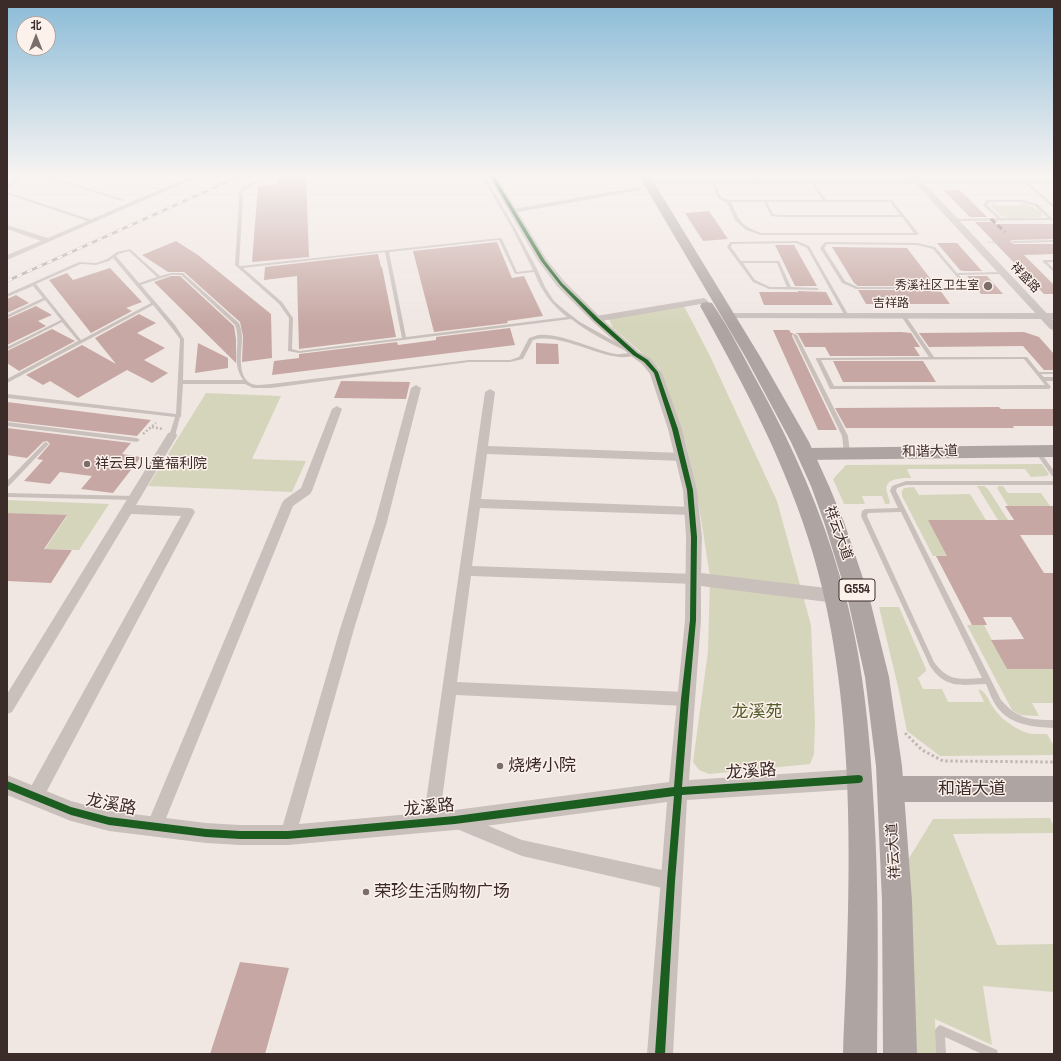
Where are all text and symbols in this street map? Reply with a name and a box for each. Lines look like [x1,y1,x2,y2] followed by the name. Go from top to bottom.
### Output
[16,16,56,56] north arrow
[31,18,42,32] text: 北
[1007,260,1043,296] street label: 祥盛路
[895,279,979,293] place label: 秀溪社区卫生室
[982,280,994,292] marker: 秀溪社区卫生室
[873,297,909,311] street label: 吉祥路
[902,443,958,461] street label: 和谐大道
[95,456,207,472] place label: 祥云县儿童福利院
[82,459,92,469] marker: 祥云县儿童福利院
[821,504,855,562] street label: 祥云大道
[839,579,875,601] road number: G554
[732,702,782,722] park label: 龙溪苑
[508,756,576,776] place label: 烧烤小院
[725,760,777,784] street label: 龙溪路
[495,761,505,771] marker: 烧烤小院
[938,779,1006,799] street label: 和谐大道
[84,790,138,820] street label: 龙溪路
[403,795,455,821] street label: 龙溪路
[884,823,904,879] street label: 祥云大道
[374,882,510,902] place label: 荣珍生活购物广场
[361,887,371,897] marker: 荣珍生活购物广场

